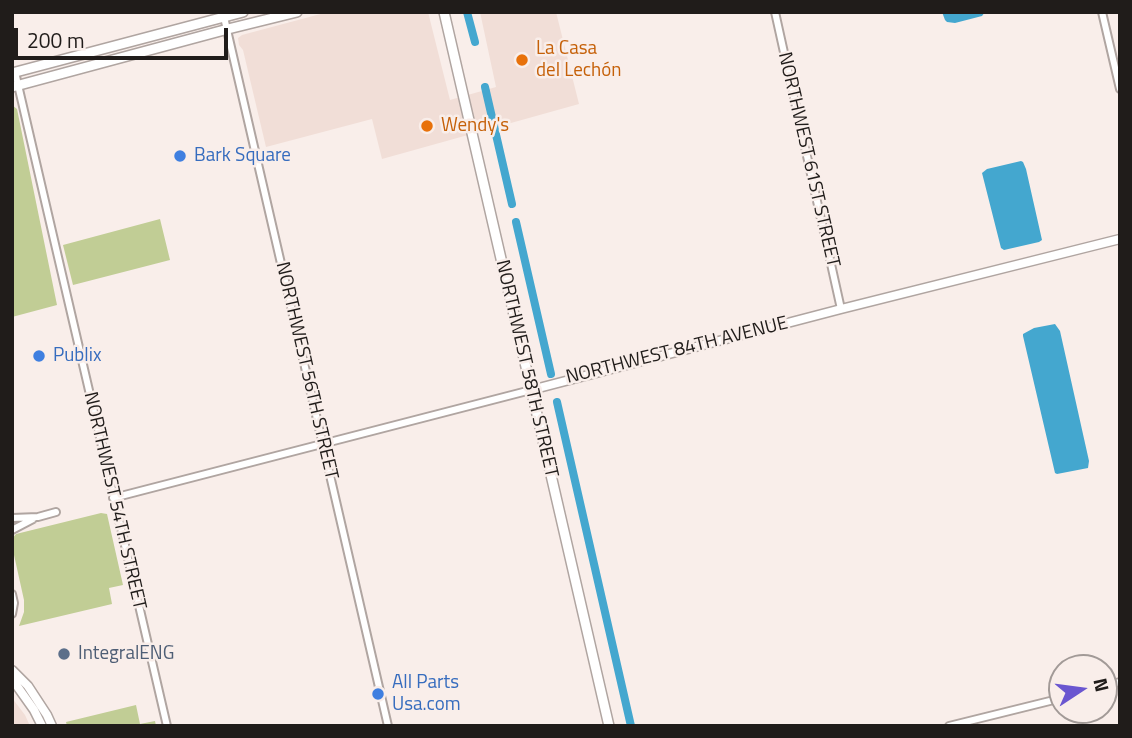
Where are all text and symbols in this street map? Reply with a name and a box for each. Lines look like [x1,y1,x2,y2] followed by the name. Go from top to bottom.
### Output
[18,14,231,58] scale bar
[27,24,84,56] text: 200 m
[536,38,622,82] place label: La Casa del Lechón
[772,50,844,270] street label: NORTHWEST 61ST STREET
[514,52,530,68] marker: La Casa del Lechón
[441,115,509,137] place label: Wendy's
[419,118,435,134] marker: Wendy's
[194,145,291,167] place label: Bark Square
[172,148,188,164] marker: Bark Square
[490,258,562,480] street label: NORTHWEST 58TH STREET
[270,260,342,482] street label: NORTHWEST 56TH STREET
[564,312,790,390] street label: NORTHWEST 84TH AVENUE
[53,345,101,367] place label: Publix
[31,348,47,364] marker: Publix
[78,390,150,612] street label: NORTHWEST 54TH STREET
[78,643,174,665] place label: IntegralENG
[56,646,72,662] marker: IntegralENG
[1048,654,1118,724] north arrow
[392,672,461,716] place label: All Parts Usa.com
[1086,675,1118,694] text: N
[370,686,386,702] marker: All Parts Usa.com

